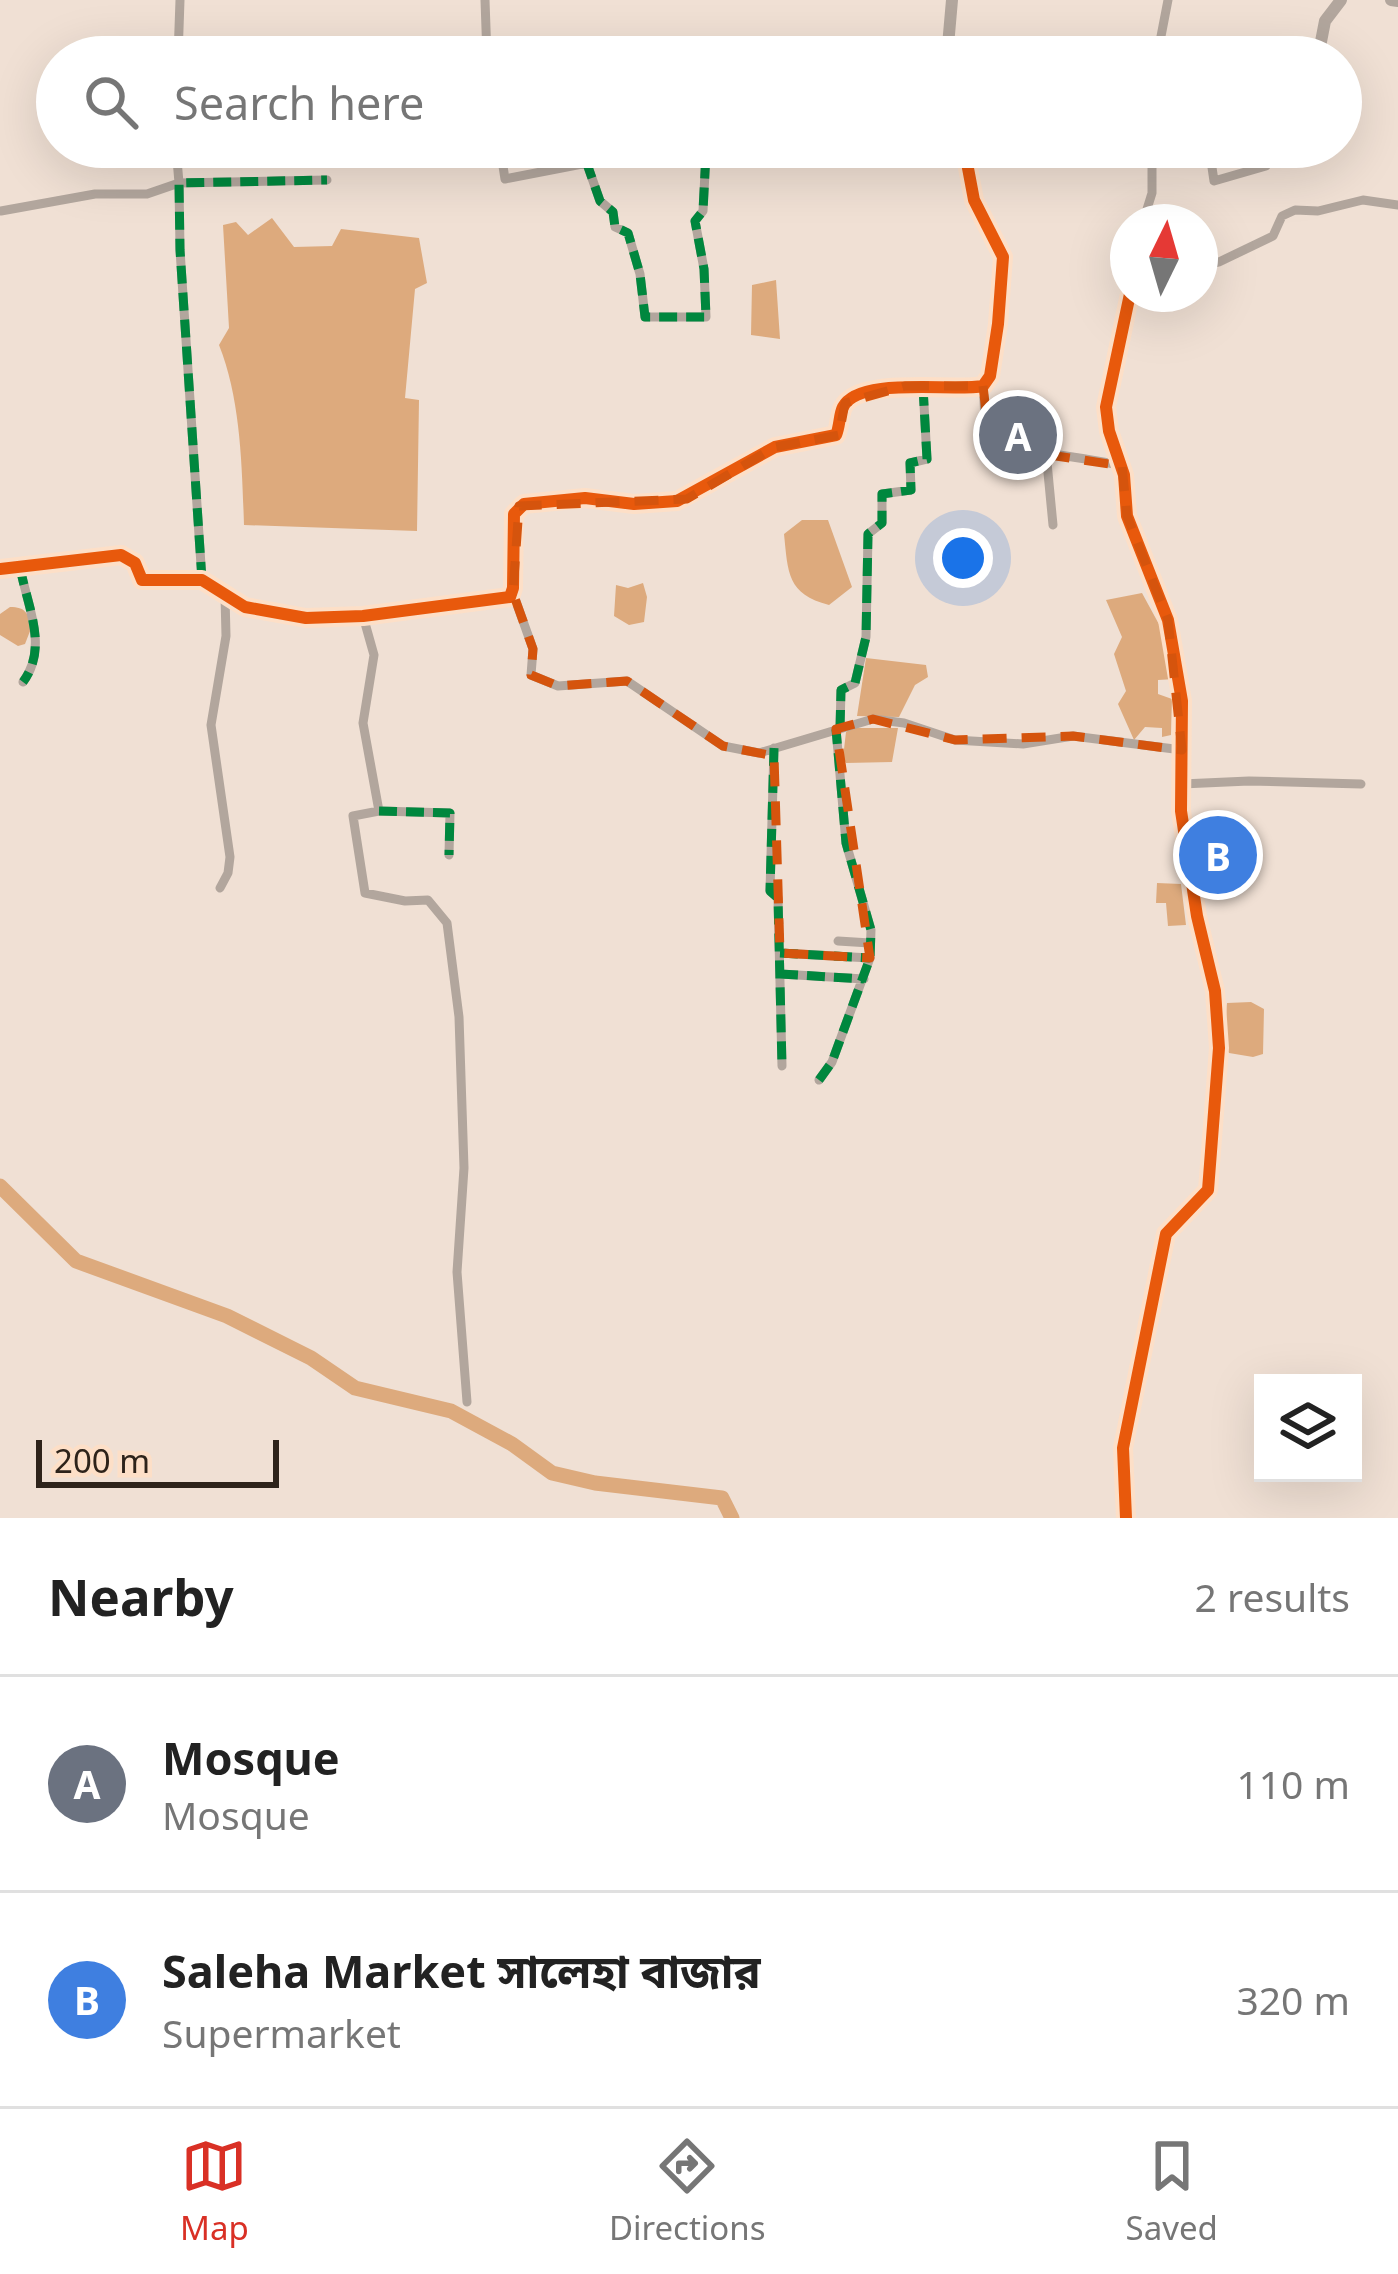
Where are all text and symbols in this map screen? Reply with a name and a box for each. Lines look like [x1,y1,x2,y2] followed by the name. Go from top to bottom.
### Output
[36,36,1362,168] search box
[78,69,144,135] icon: search
[174,72,424,133] text: Search here
[1110,204,1218,312] north arrow
[979,390,1057,480] pin: A
[933,528,993,588] your location
[1179,810,1257,900] pin: B
[1254,1374,1362,1482] map controls
[1254,1374,1362,1482] button: layers
[36,1434,279,1487] scale bar
[54,1438,150,1483] text: 200 m
[48,1561,234,1631] text: Nearby
[1195,1570,1350,1623] text: 2 results
[162,1727,340,1788] text: Mosque
[74,1757,101,1810] text: A
[1236,1757,1350,1810] text: 110 m
[162,1788,310,1841] text: Mosque
[162,1940,761,2001] text: Saleha Market সালেহা বাজার
[74,1973,100,2026] text: B
[1236,1973,1350,2026] text: 320 m
[162,2006,401,2059] text: Supermarket
[180,2133,249,2250] tab: Map
[609,2133,766,2250] tab: Directions
[1126,2133,1218,2250] tab: Saved

